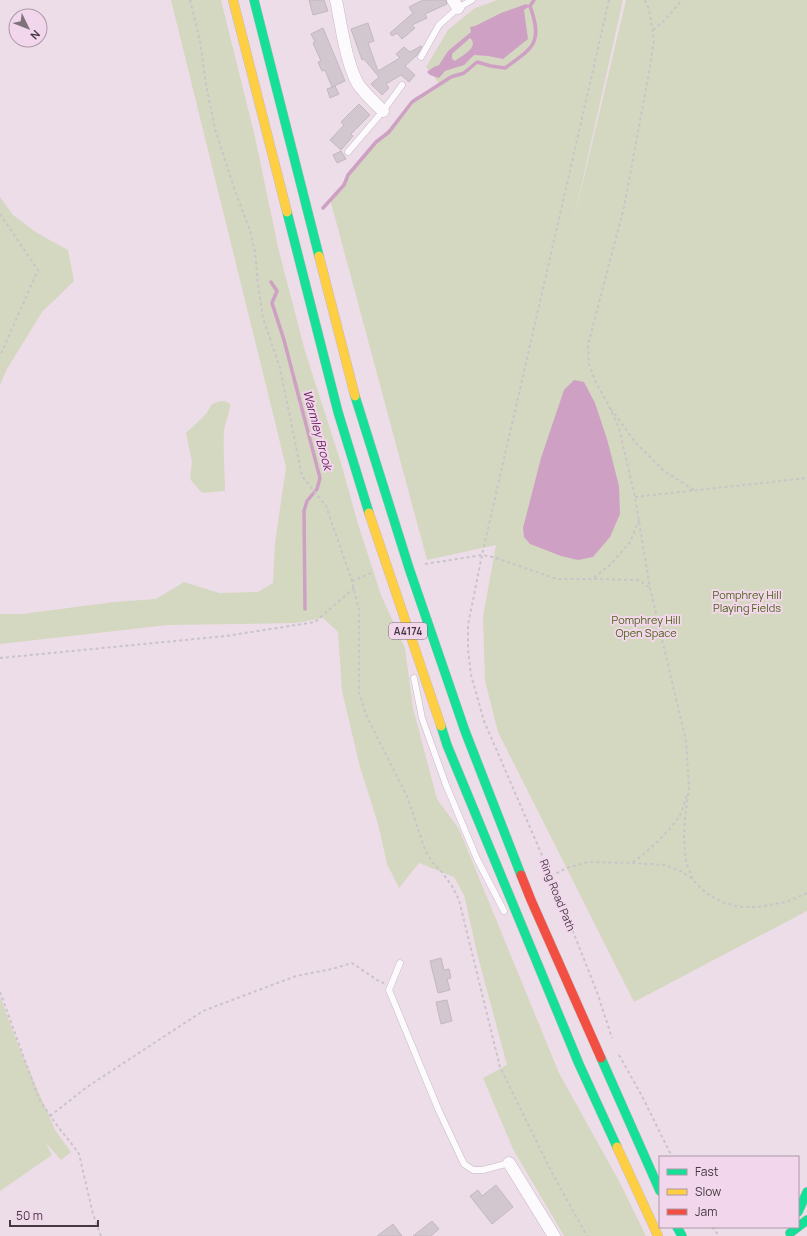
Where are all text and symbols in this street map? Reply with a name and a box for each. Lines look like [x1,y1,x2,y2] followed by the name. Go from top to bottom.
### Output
[8,8,48,48] north arrow
[27,27,44,43] text: N
[299,388,337,474] water label: Warmley Brook
[713,587,781,615] park label: Pomphrey Hill Playing Fields
[612,612,680,640] park label: Pomphrey Hill Open Space
[389,623,427,639] road number: A4174
[537,857,579,933] street label: Ring Road Path
[659,1156,799,1228] legend
[695,1163,719,1180] text: Fast
[695,1183,721,1200] text: Slow
[10,1202,98,1228] scale bar
[695,1203,717,1220] text: Jam
[16,1207,43,1224] text: 50 m

